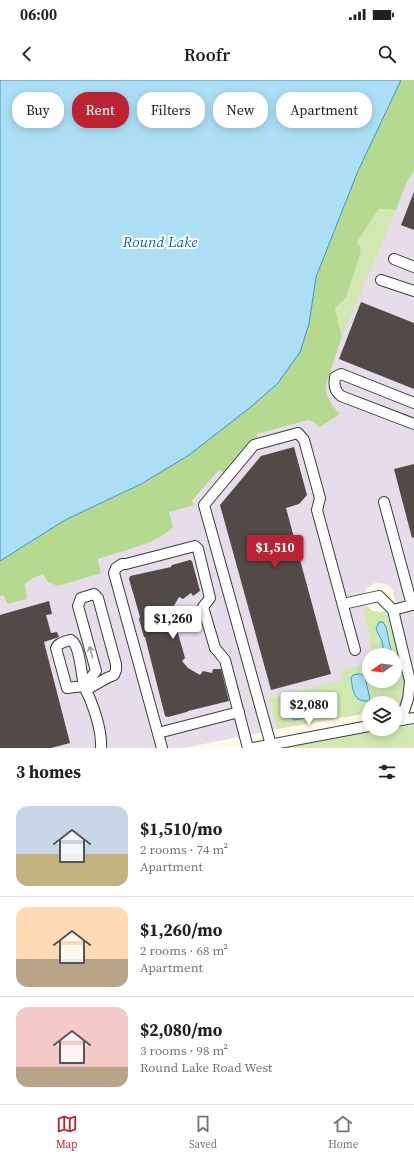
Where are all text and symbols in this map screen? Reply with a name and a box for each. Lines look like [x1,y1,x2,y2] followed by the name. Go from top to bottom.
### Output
[20,4,57,25] text: 06:00
[184,42,230,67] text: Roofr
[16,43,38,65] icon: back
[376,43,398,65] icon: search
[12,92,64,128] chip: Buy
[72,92,129,128] chip: Rent
[137,92,205,128] chip: Filters
[213,92,268,128] chip: New
[276,92,372,128] chip: Apartment
[122,231,197,252] water label: Round Lake
[242,535,308,569] pin: $1,510
[255,539,295,556] text: $1,510
[140,606,206,640] pin: $1,260
[153,610,193,627] text: $1,260
[87,645,94,658] one-way arrow
[362,648,402,688] north arrow
[362,648,402,736] map controls
[276,692,342,726] pin: $2,080
[289,696,329,713] text: $2,080
[362,696,402,736] button: layers
[16,760,81,784] text: 3 homes
[376,761,398,783] icon: filters
[140,817,222,841] text: $1,510/mo
[48,822,96,870] icon: home
[140,841,228,858] text: 2 rooms · 74 m²
[140,858,203,875] text: Apartment
[140,918,222,942] text: $1,260/mo
[48,923,96,971] icon: home
[140,942,228,959] text: 2 rooms · 68 m²
[140,959,203,976] text: Apartment
[140,1018,222,1042] text: $2,080/mo
[48,1023,96,1071] icon: home
[140,1042,228,1059] text: 3 rooms · 98 m²
[140,1059,272,1076] text: Round Lake Road West
[56,1113,78,1152] tab: Map
[189,1113,217,1152] tab: Saved
[328,1113,358,1152] tab: Home

